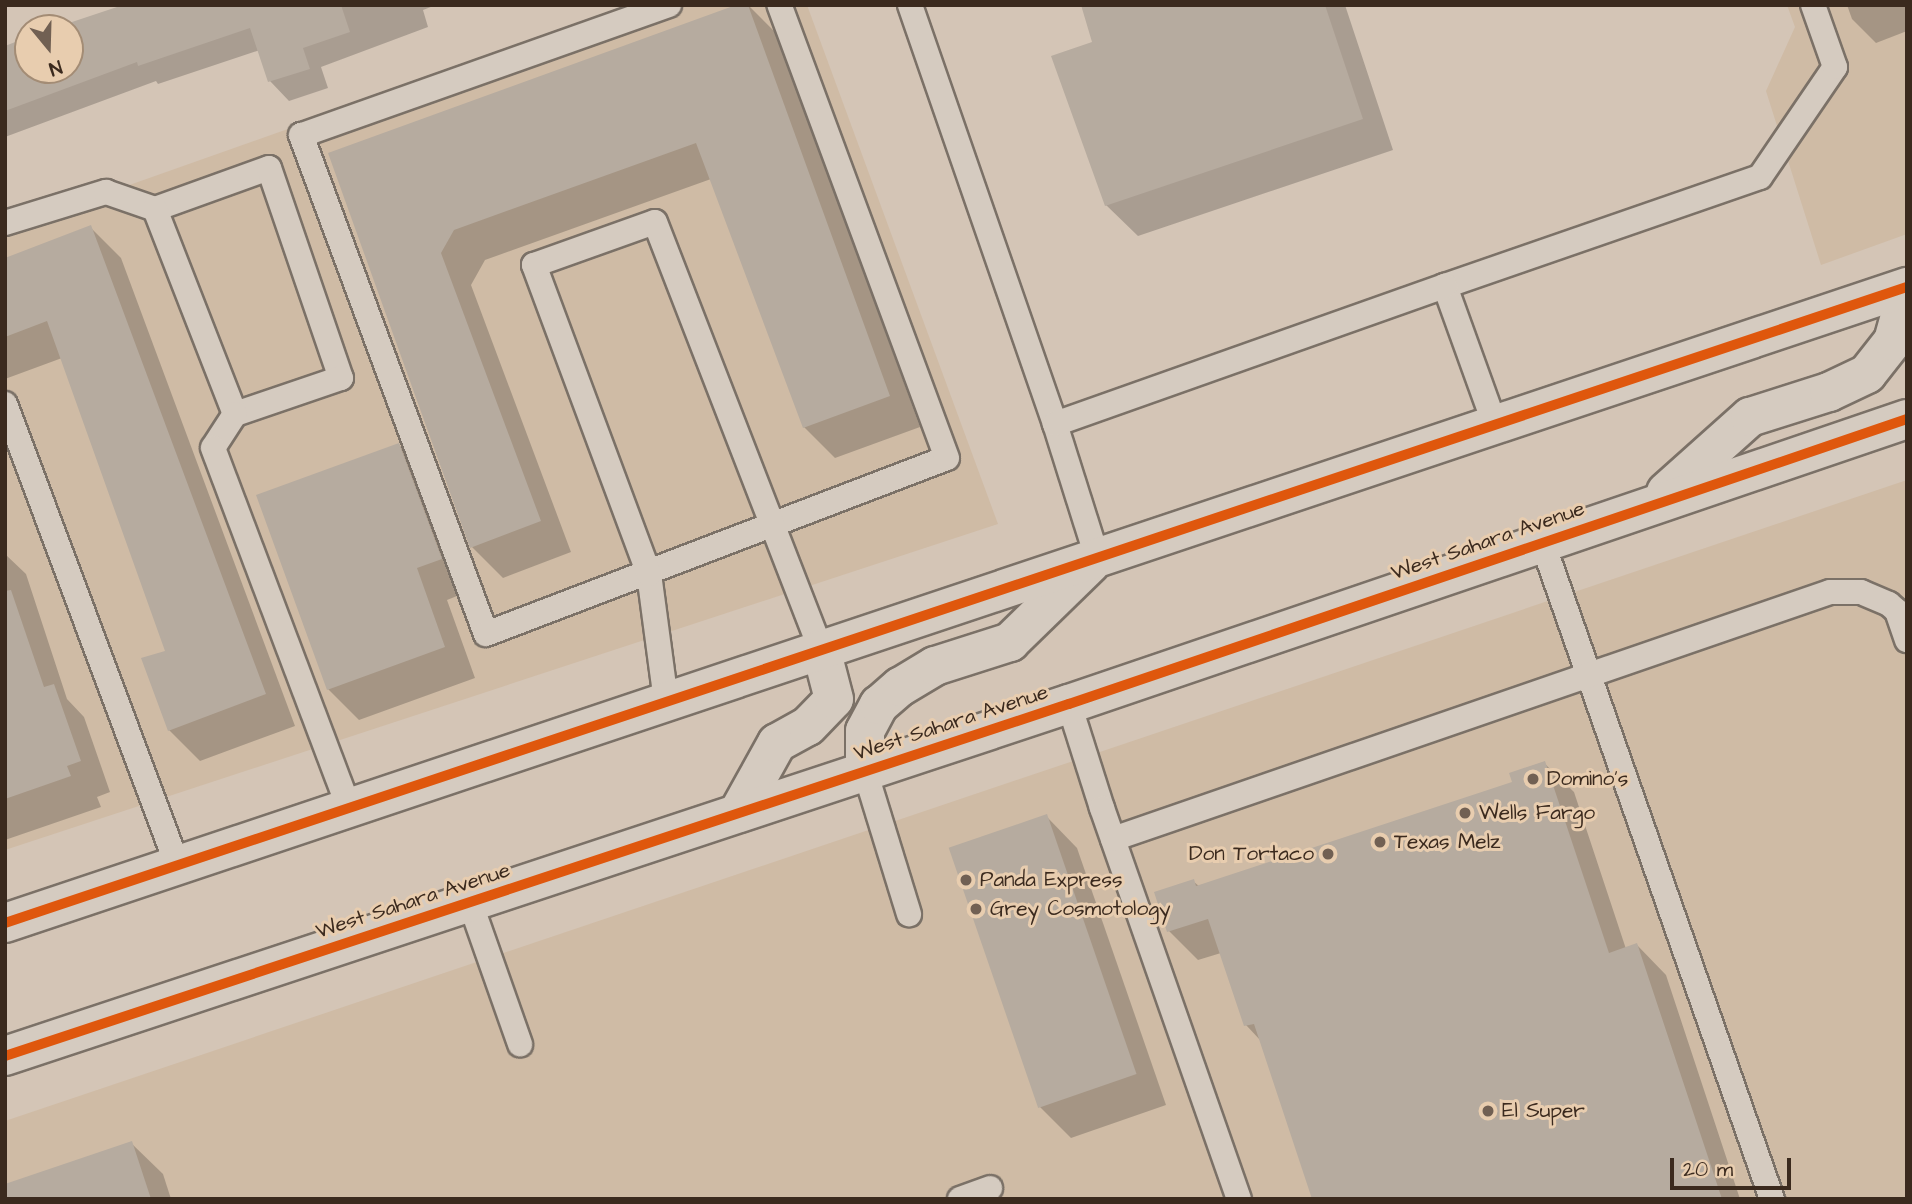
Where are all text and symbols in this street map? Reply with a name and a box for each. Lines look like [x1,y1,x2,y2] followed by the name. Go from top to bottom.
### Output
[14,14,84,84] north arrow
[45,53,65,82] text: N
[1388,496,1588,586] street label: West Sahara Avenue
[851,680,1051,766] street label: West Sahara Avenue
[1547,766,1628,792] place label: Domino's
[1525,771,1541,787] marker: Domino's
[1479,800,1595,826] place label: Wells Fargo
[1457,805,1473,821] marker: Wells Fargo
[1394,829,1500,855] place label: Texas Melz
[1372,834,1388,850] marker: Texas Melz
[1189,841,1314,867] place label: Don Tortaco
[1320,846,1336,862] marker: Don Tortaco
[313,858,513,944] street label: West Sahara Avenue
[980,867,1122,893] place label: Panda Express
[958,872,974,888] marker: Panda Express
[990,896,1171,922] place label: Grey Cosmotology
[968,901,984,917] marker: Grey Cosmotology
[1502,1098,1585,1124] place label: El Super
[1480,1103,1496,1119] marker: El Super
[1674,1144,1795,1188] scale bar
[1683,1155,1733,1184] text: 20 m

